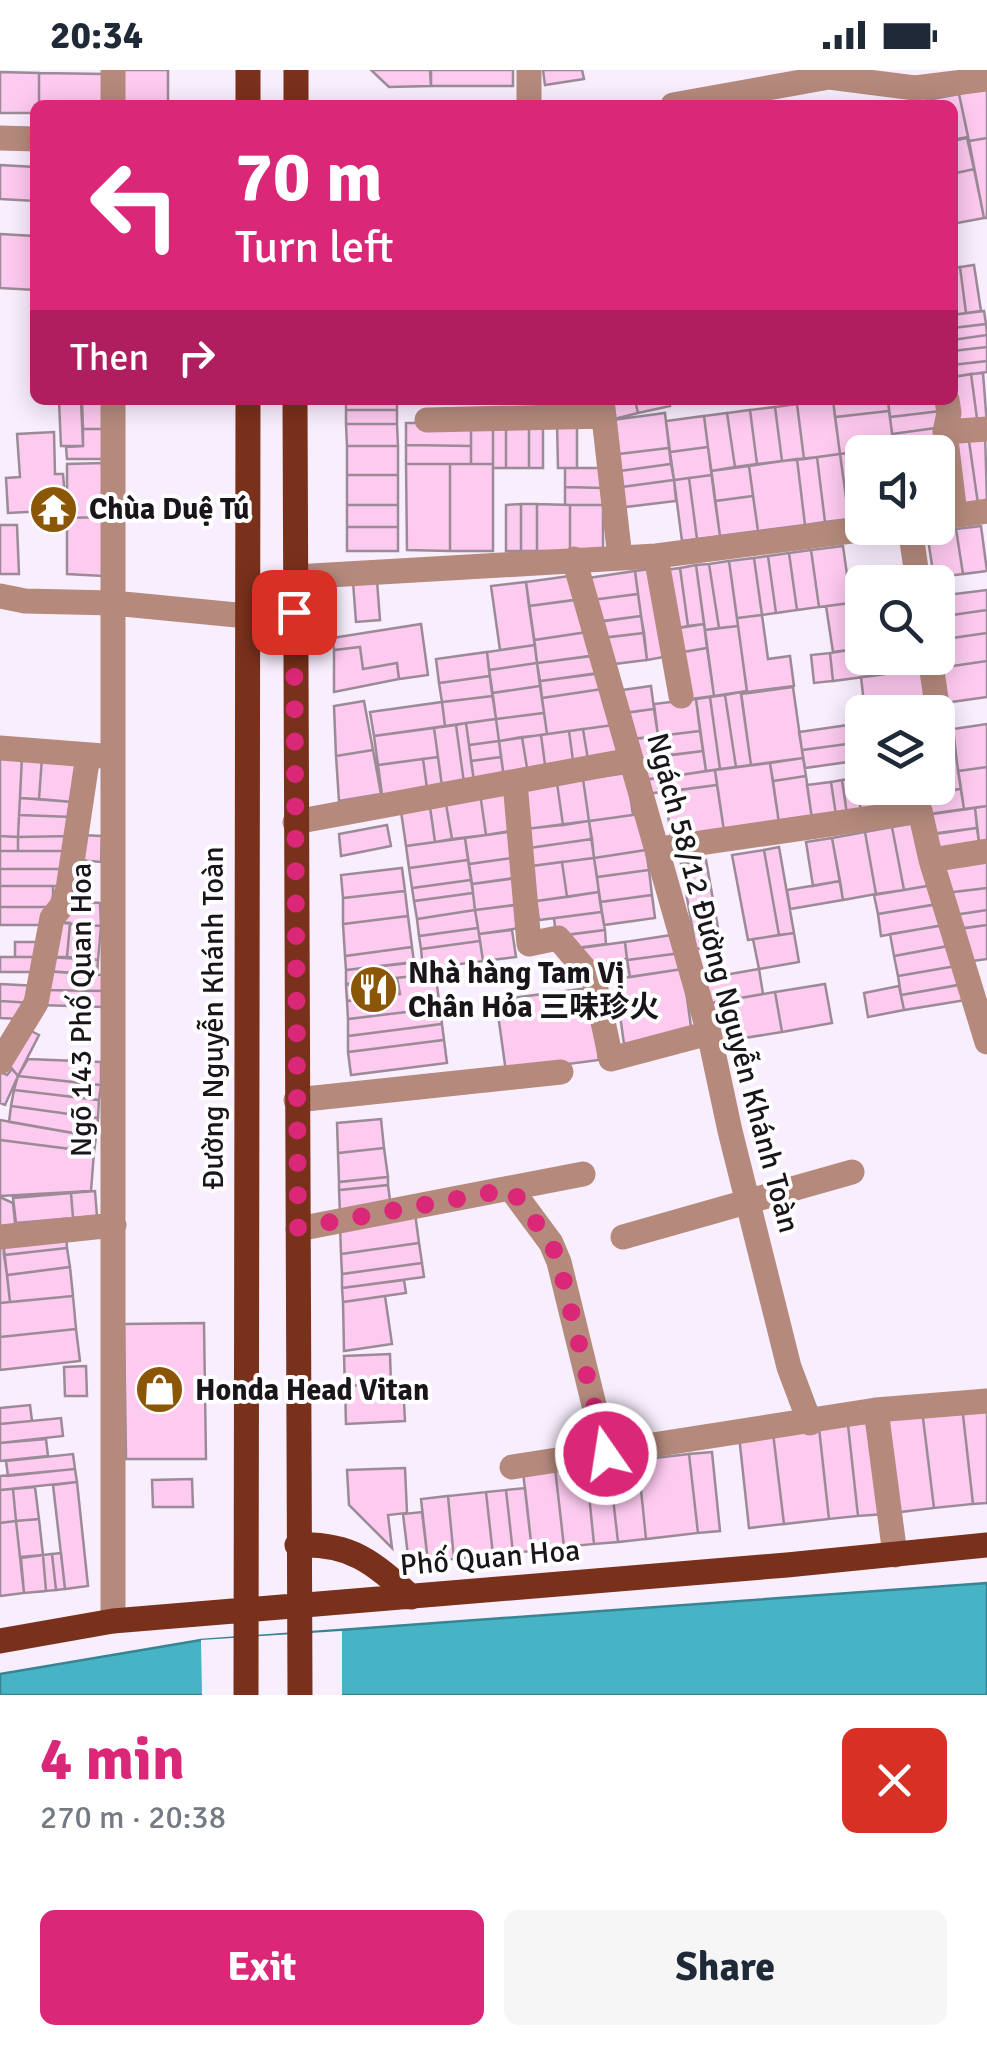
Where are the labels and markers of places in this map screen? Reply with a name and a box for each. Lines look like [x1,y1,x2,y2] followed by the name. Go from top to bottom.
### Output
[28,483,80,535] temple icon: Chùa Duệ Tú
[89,491,250,528] place label: Chùa Duệ Tú
[252,570,337,655] pin
[408,955,659,1026] place label: Nhà hàng Tam Vị Chân Hỏa 三味珍火
[347,964,399,1016] restaurant icon: Nhà hàng Tam Vị Chân Hỏa 三味珍火
[134,1364,186,1416] shop icon: Honda Head Vitan
[195,1372,429,1409] place label: Honda Head Vitan

